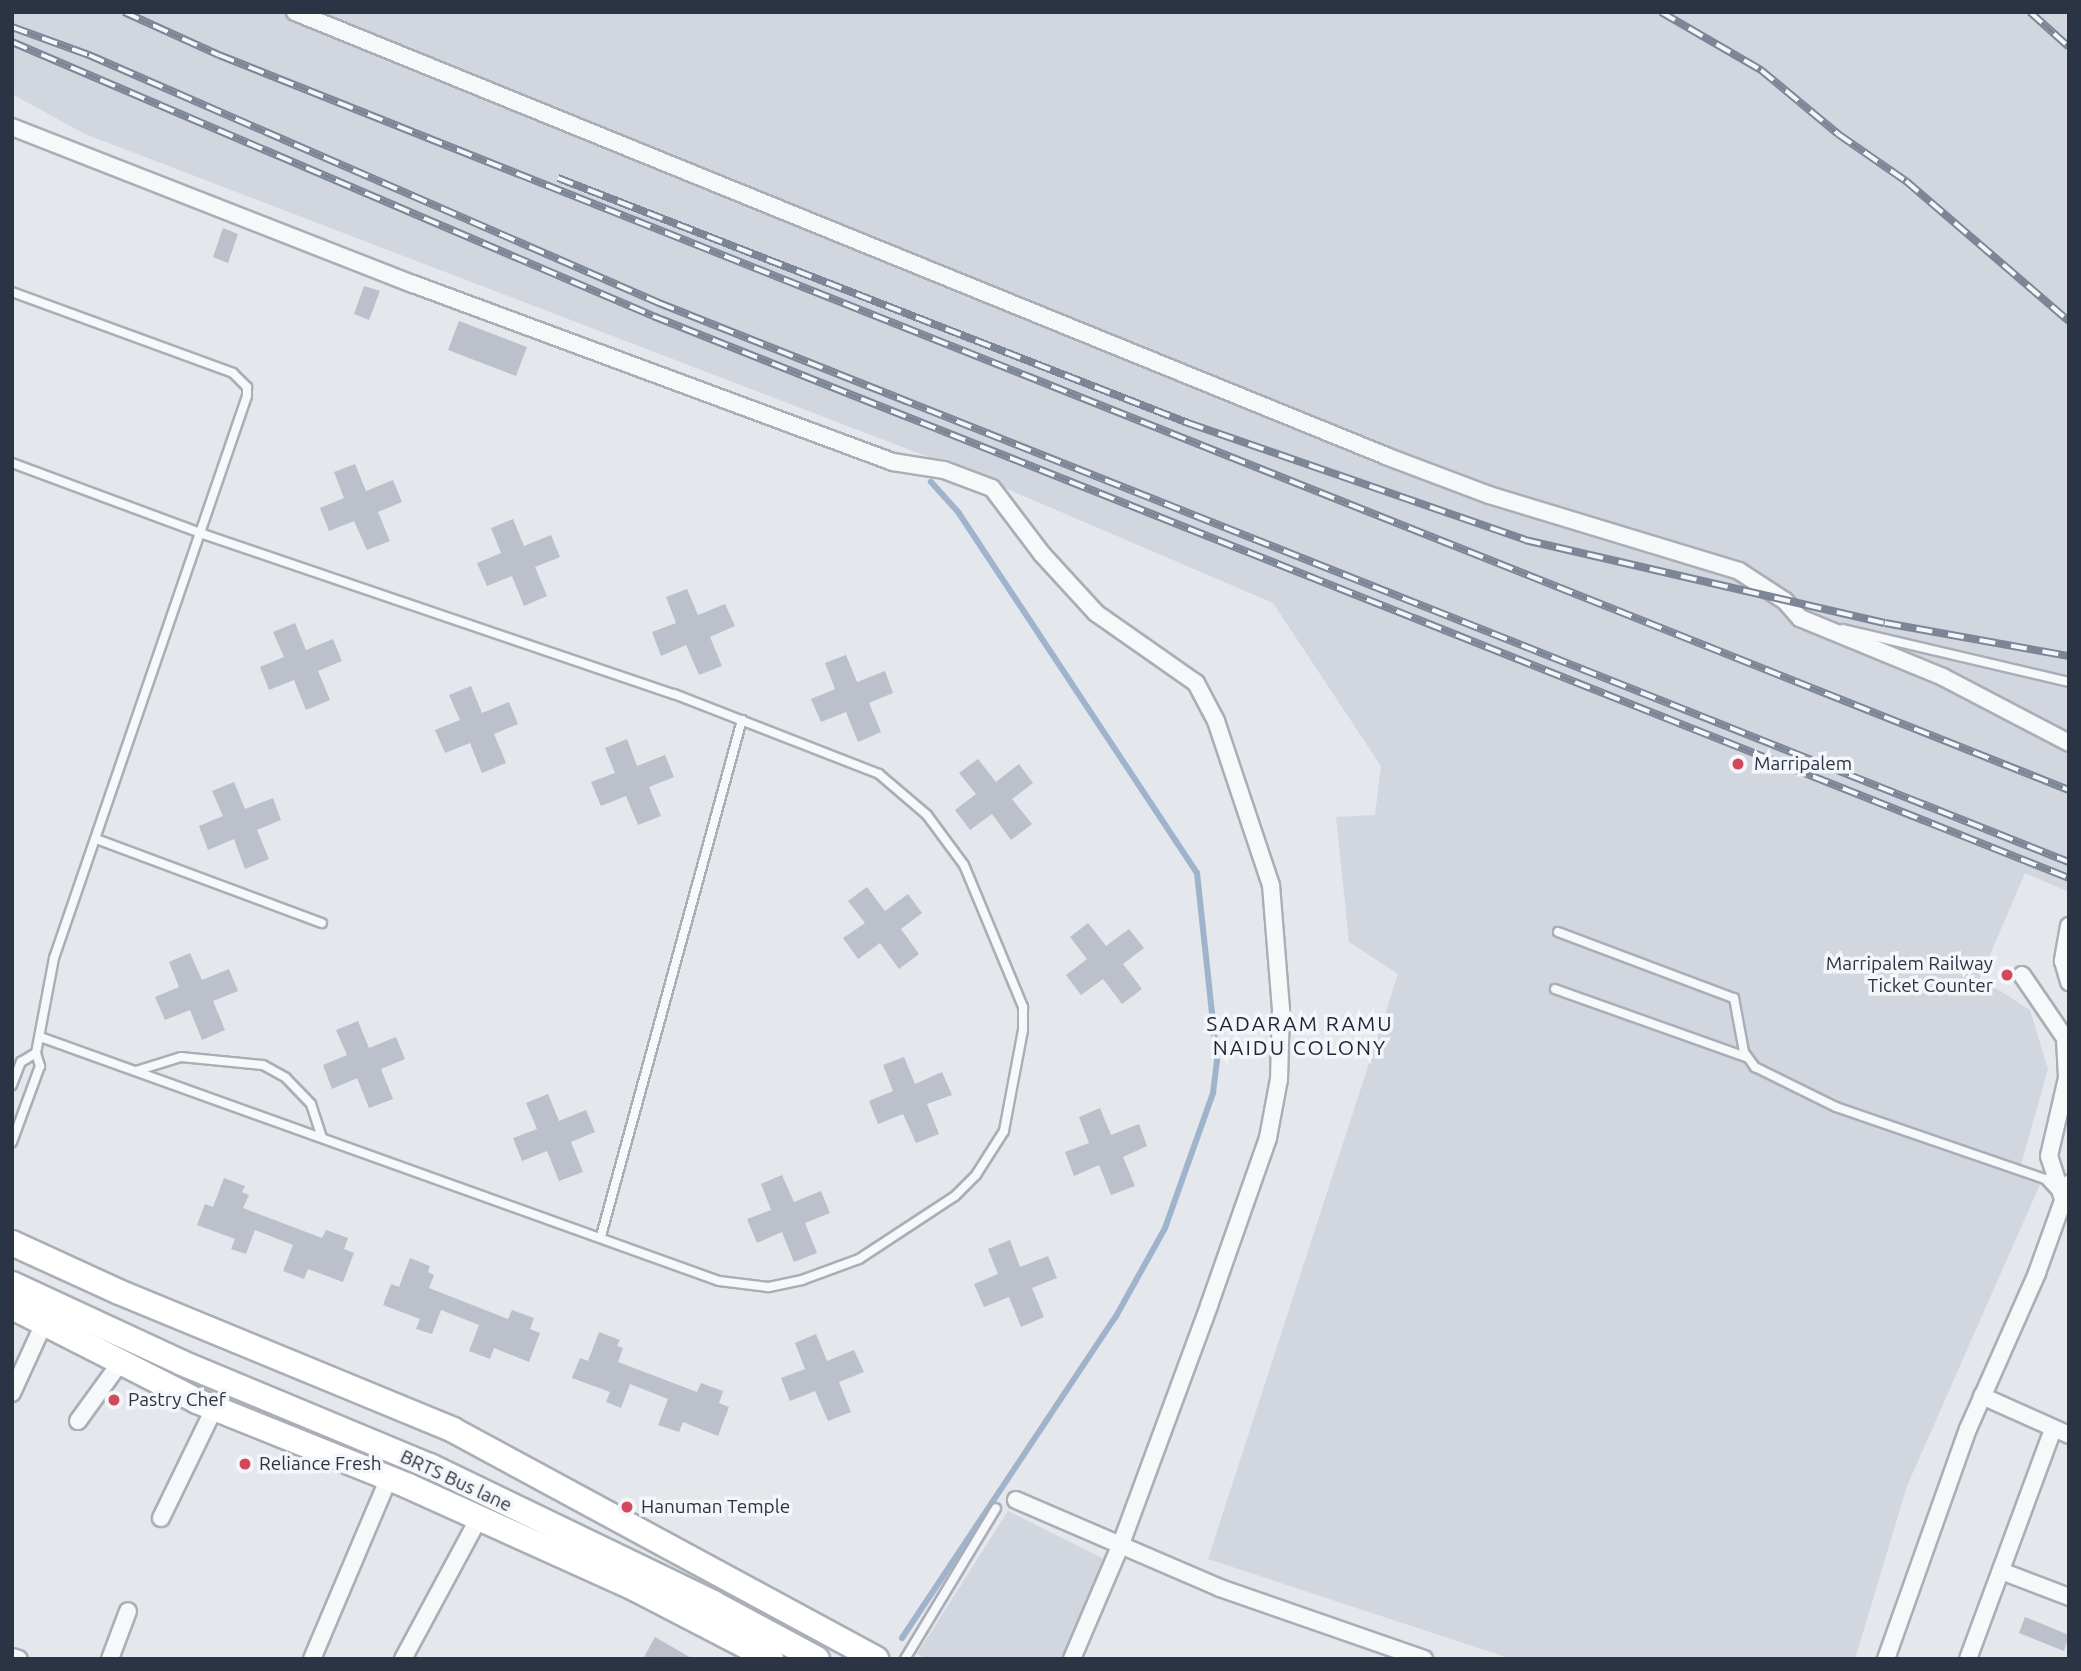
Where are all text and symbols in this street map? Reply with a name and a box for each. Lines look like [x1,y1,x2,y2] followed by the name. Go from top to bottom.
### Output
[1754,753,1852,775] place label: Marripalem
[1728,754,1748,774] marker: Marripalem
[1826,953,1993,997] place label: Marripalem Railway Ticket Counter
[1999,967,2015,983] marker: Marripalem Railway Ticket Counter
[1208,1010,1392,1060] district label: SADARAM RAMU NAIDU COLONY
[128,1389,226,1411] place label: Pastry Chef
[106,1392,122,1408] marker: Pastry Chef
[397,1445,515,1517] street label: BRTS Bus lane
[259,1453,382,1475] place label: Reliance Fresh
[237,1456,253,1472] marker: Reliance Fresh
[641,1496,790,1518] place label: Hanuman Temple
[619,1499,635,1515] marker: Hanuman Temple

